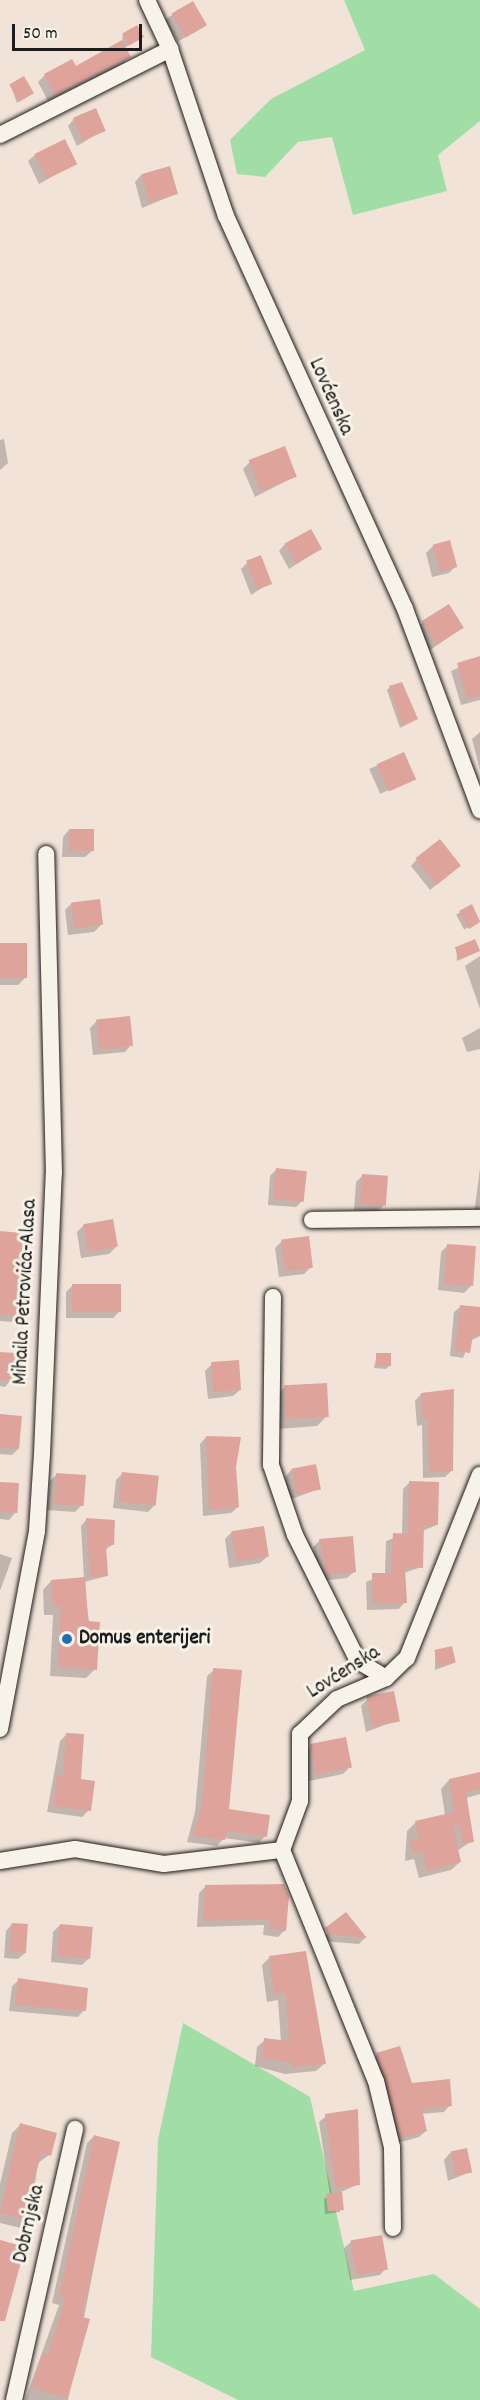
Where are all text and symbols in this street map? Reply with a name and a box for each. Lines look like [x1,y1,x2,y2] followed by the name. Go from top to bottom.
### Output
[15,12,146,50] scale bar
[23,22,58,47] text: 50 m
[302,355,358,439] street label: Lovćenska
[9,1199,43,1385] street label: Mihaila Petrovića-Alasa
[79,1626,210,1652] place label: Domus enterijeri
[60,1632,74,1646] marker: Domus enterijeri
[303,1641,385,1705] street label: Lovćenska
[9,2182,51,2266] street label: Dobrnjska

